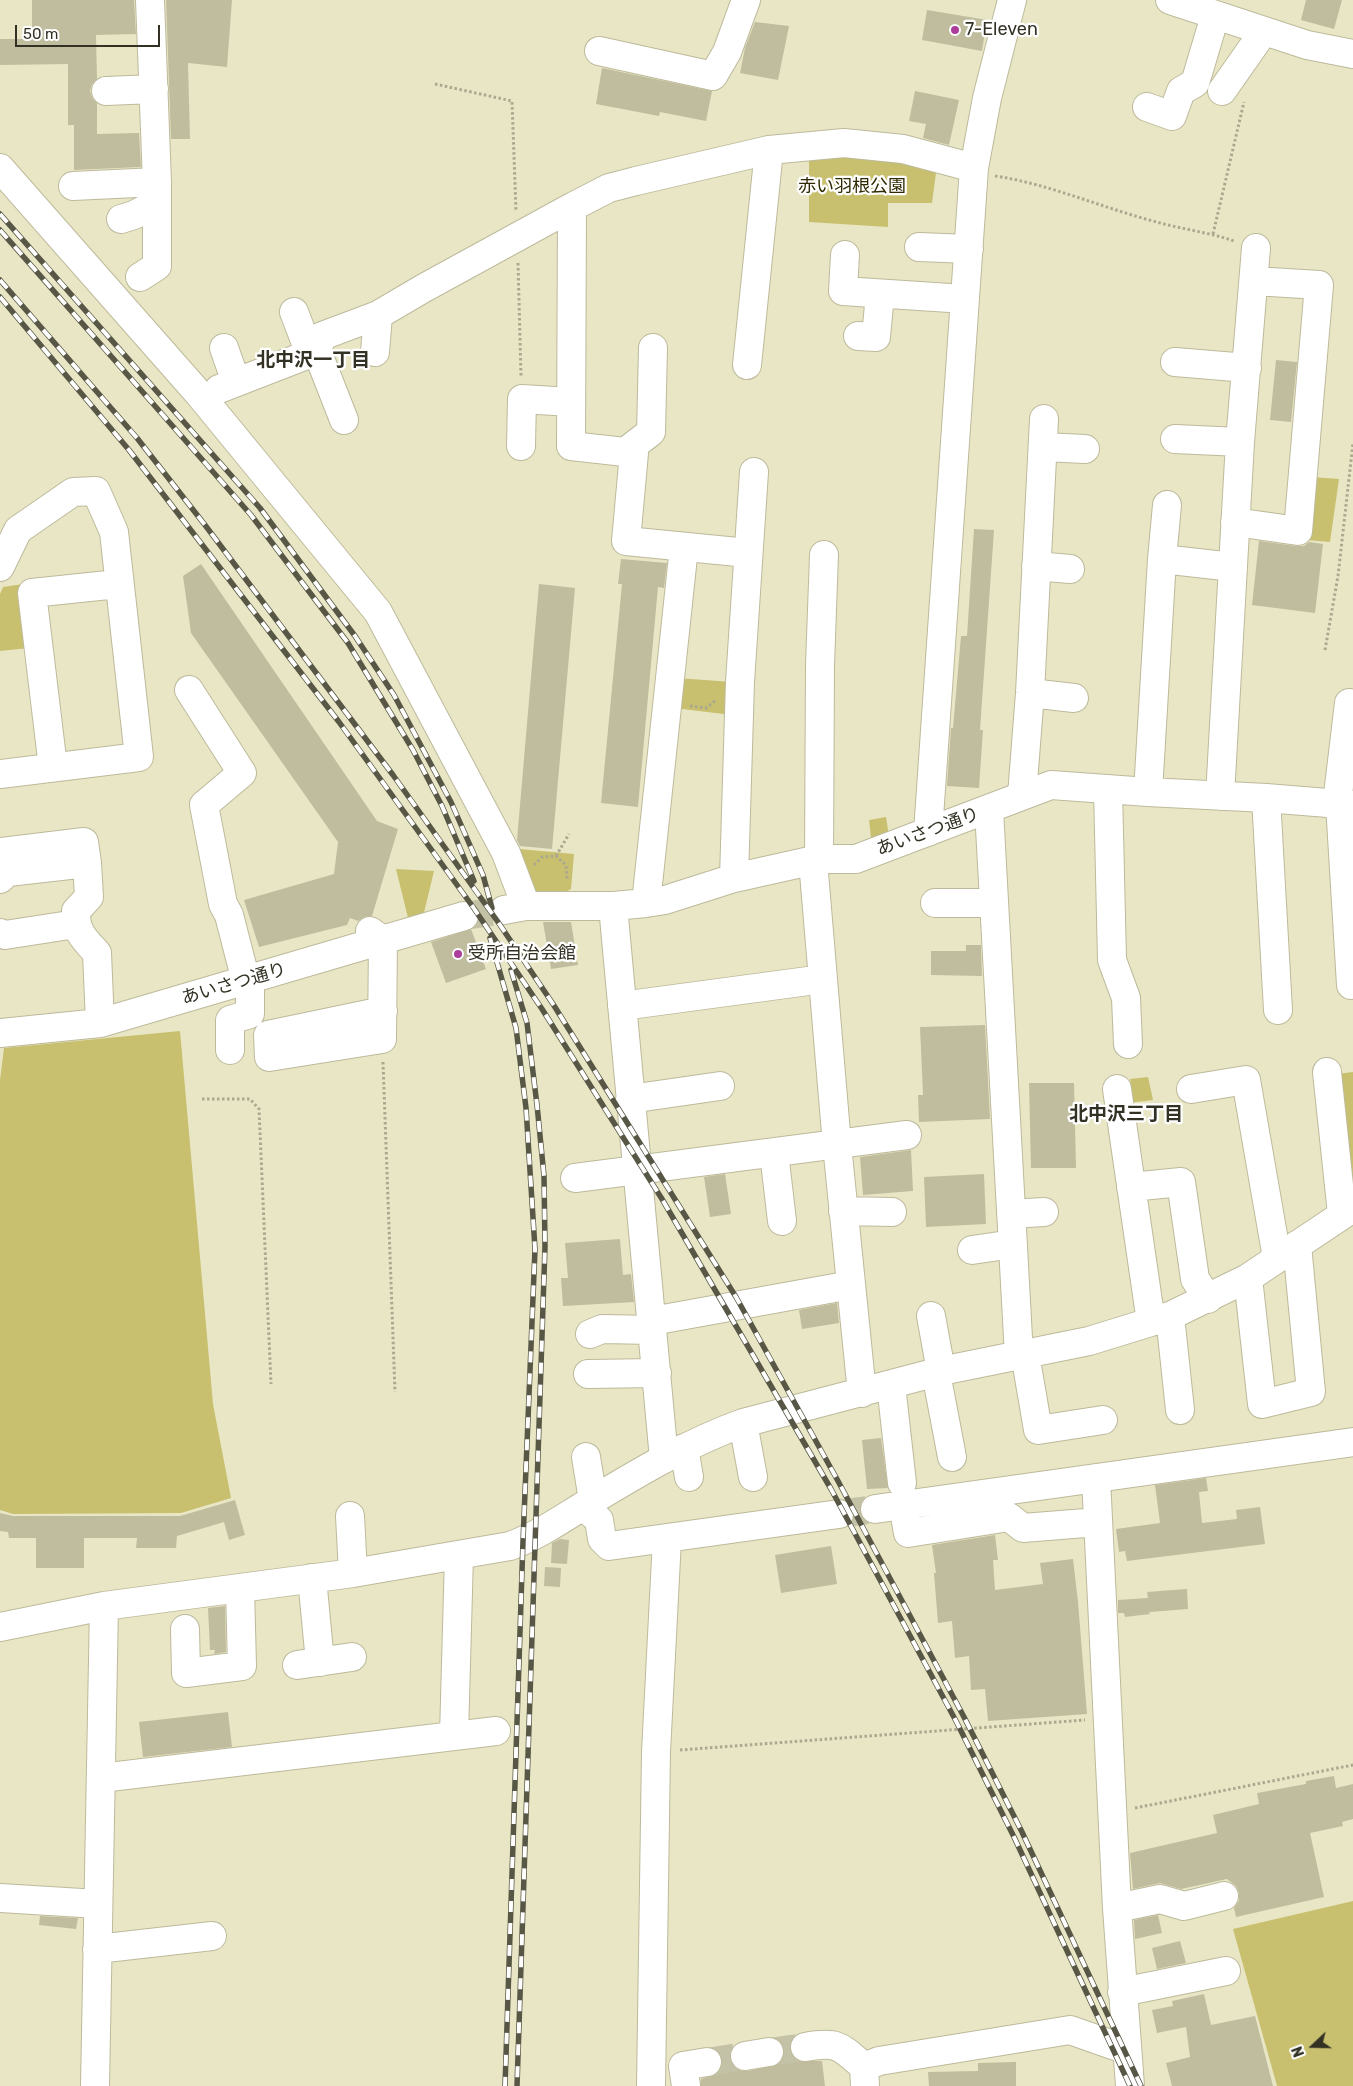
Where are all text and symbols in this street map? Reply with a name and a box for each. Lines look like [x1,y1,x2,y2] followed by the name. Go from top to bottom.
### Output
[18,15,162,47] scale bar
[965,19,1038,41] place label: 7-Eleven
[949,24,961,36] marker: 7-Eleven
[23,25,58,43] text: 50 m
[798,176,906,198] park label: 赤い羽根公園
[256,350,370,372] district label: 北中沢一丁目
[874,803,982,861] street label: あいさつ通り
[468,943,576,965] place label: 受所自治会館
[452,948,464,960] marker: 受所自治会館
[179,959,289,1009] street label: あいさつ通り
[1069,1104,1183,1126] district label: 北中沢三丁目
[1288,2021,1338,2071] north arrow
[1289,2044,1308,2059] text: N

